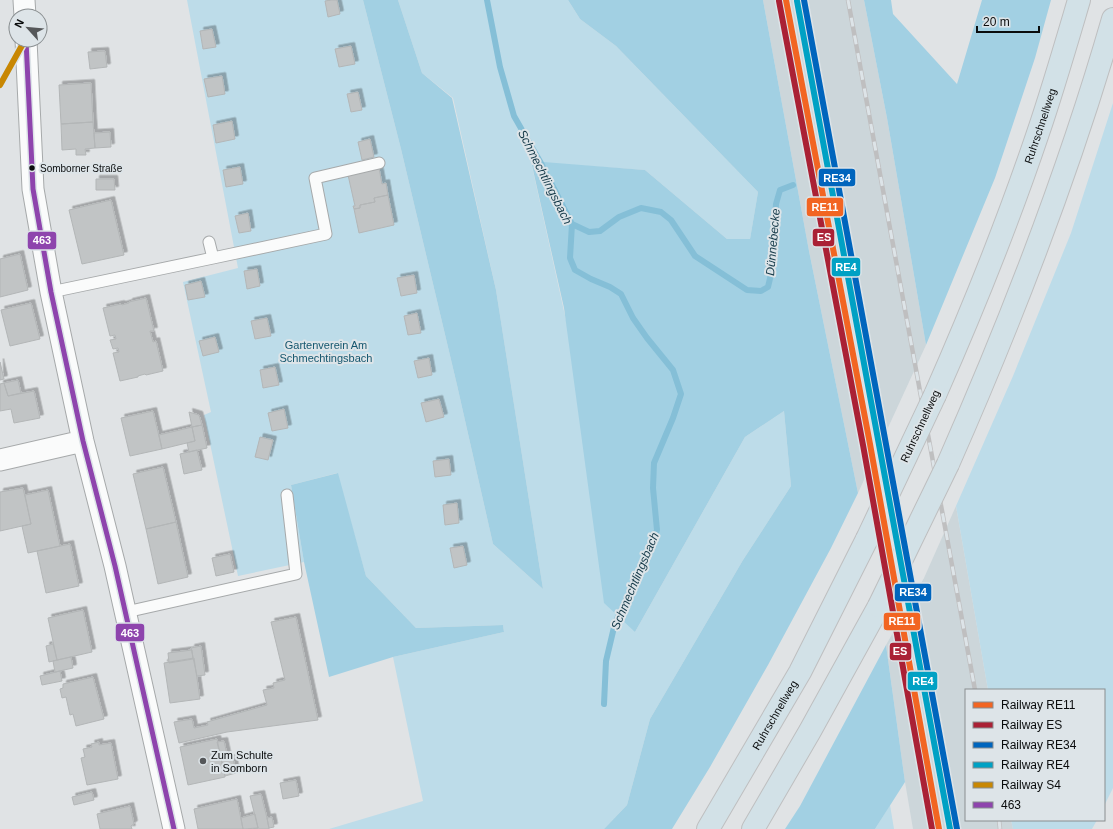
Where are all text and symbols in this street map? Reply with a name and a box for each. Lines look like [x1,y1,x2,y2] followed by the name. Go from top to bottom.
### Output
[8,8,48,48] north arrow
[977,8,1039,34] scale bar
[983,15,1010,29] text: 20 m
[12,17,26,30] text: N
[1022,87,1058,165] street label: Ruhrschnellweg
[515,127,575,227] water label: Schmechtlingsbach
[27,163,37,173] marker: Somborner Straße
[40,163,123,174] place label: Somborner Straße
[818,168,856,187] line badge: RE34
[823,172,852,184] text: RE34
[806,197,844,217] line badge: RE11
[812,201,838,213] text: RE11
[763,208,783,276] water label: Dünnebecke
[812,228,835,247] line badge: ES
[27,231,57,250] line badge: 463
[817,231,831,243] text: ES
[33,234,51,246] text: 463
[831,257,861,277] line badge: RE4
[835,261,858,273] text: RE4
[280,339,372,364] park label: Gartenverein Am Schmechtingsbach
[898,388,942,464] street label: Ruhrschnellweg
[608,530,662,632] water label: Schmechtlingsbach
[894,583,932,602] line badge: RE34
[899,586,928,598] text: RE34
[883,612,921,631] line badge: RE11
[889,615,915,627] text: RE11
[115,623,145,642] line badge: 463
[121,627,139,639] text: 463
[889,642,912,661] line badge: ES
[893,645,907,657] text: ES
[907,671,938,691] line badge: RE4
[912,675,935,687] text: RE4
[750,678,800,752] street label: Ruhrschnellweg
[965,689,1105,821] legend
[1001,698,1076,712] text: Railway RE11
[1001,718,1062,732] text: Railway ES
[1001,738,1077,752] text: Railway RE34
[211,749,273,774] place label: Zum Schulte in Somborn
[198,756,208,766] marker: Zum Schulte in Somborn
[1001,758,1070,772] text: Railway RE4
[1001,778,1061,792] text: Railway S4
[1001,798,1021,812] text: 463

